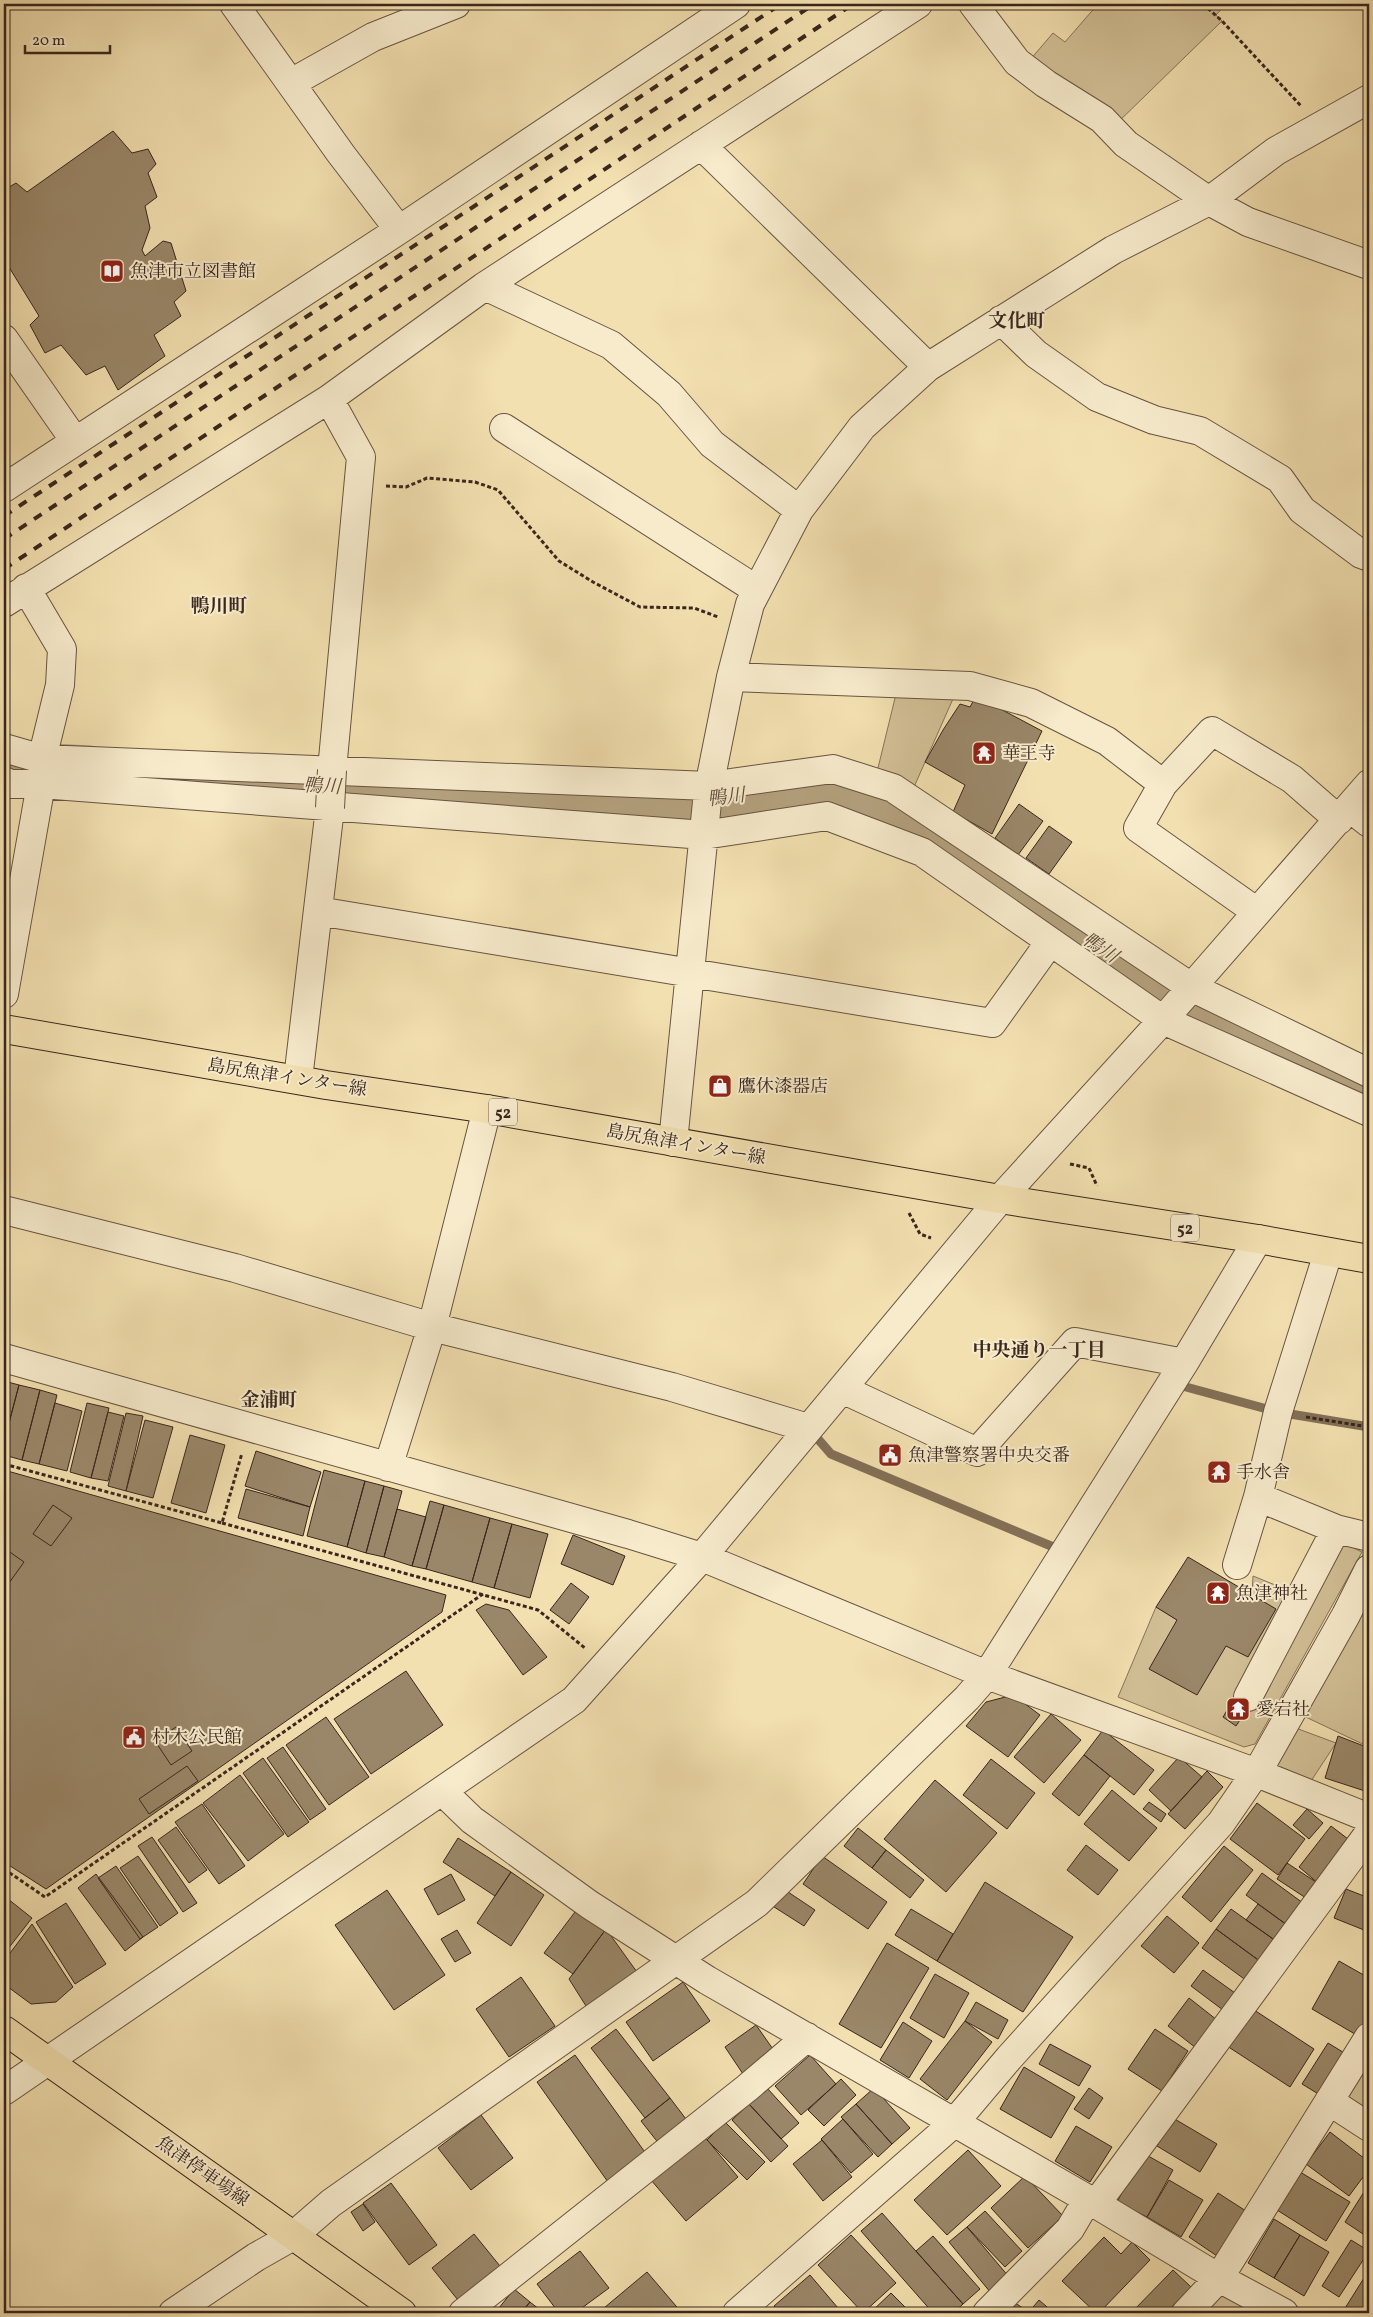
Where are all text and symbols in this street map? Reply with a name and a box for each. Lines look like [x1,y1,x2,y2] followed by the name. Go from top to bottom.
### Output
[25,22,110,54] scale bar
[32,31,65,52] text: 20 m
[99,258,125,284] library icon: 魚津市立図書館
[130,260,256,285] place label: 魚津市立図書館
[988,309,1046,335] district label: 文化町
[190,594,248,620] district label: 鴨川町
[971,740,997,766] temple icon: 華王寺
[1002,742,1056,767] place label: 華王寺
[302,773,344,801] water label: 鴨川
[706,783,749,813] water label: 鴨川
[1077,927,1125,971] water label: 鴨川
[205,1054,368,1103] street label: 島尻魚津インター線
[707,1073,733,1099] shop icon: 鷹休漆器店
[738,1075,828,1100] place label: 鷹休漆器店
[489,1098,517,1126] road number: 52
[604,1119,767,1172] street label: 島尻魚津インター線
[1171,1214,1199,1242] road number: 52
[972,1338,1106,1364] district label: 中央通り一丁目
[240,1388,298,1414] district label: 金浦町
[877,1442,903,1468] public building icon: 魚津警察署中央交番
[908,1444,1070,1469] place label: 魚津警察署中央交番
[1206,1459,1232,1485] temple icon: 手水舎
[1236,1461,1290,1486] place label: 手水舎
[1205,1580,1231,1606] temple icon: 魚津神社
[1236,1582,1308,1607] place label: 魚津神社
[1225,1696,1251,1722] temple icon: 愛宕社
[1256,1698,1310,1723] place label: 愛宕社
[121,1724,147,1750] public building icon: 村木公民館
[152,1726,242,1751] place label: 村木公民館
[151,2131,254,2213] street label: 魚津停車場線

